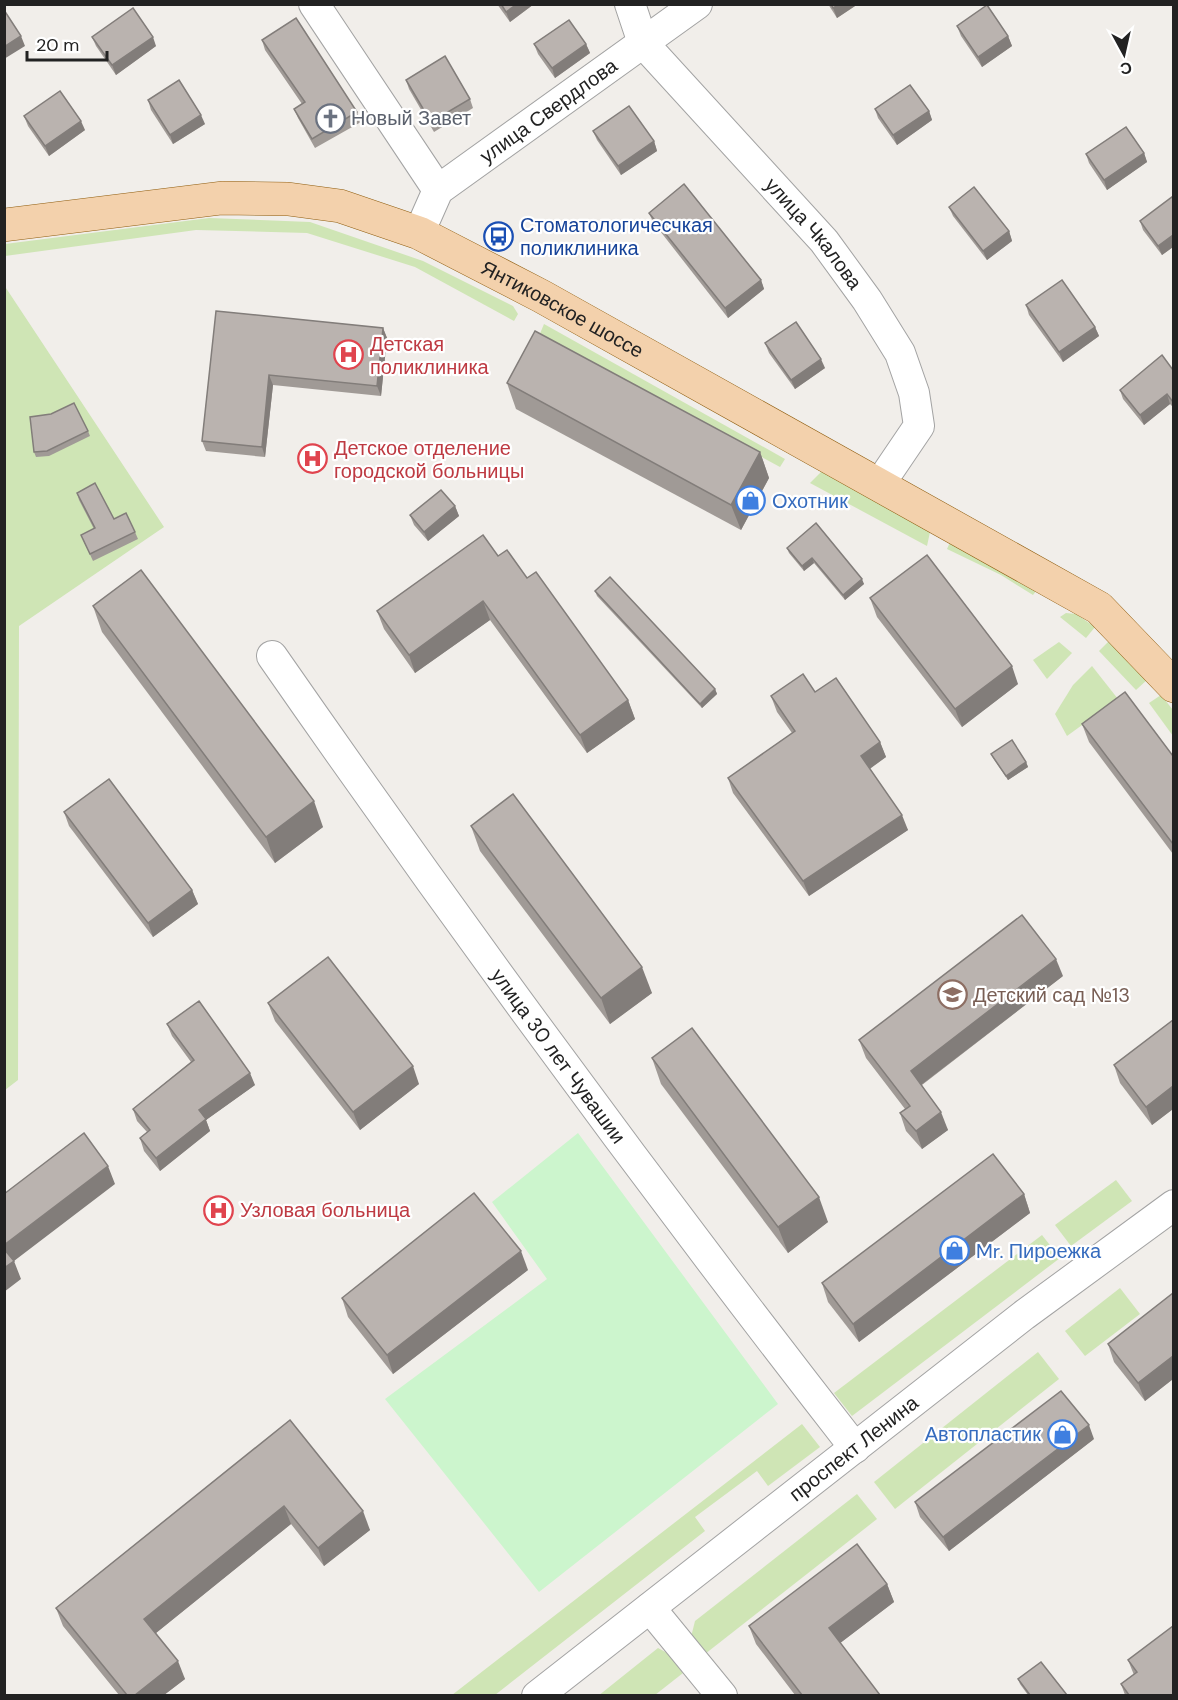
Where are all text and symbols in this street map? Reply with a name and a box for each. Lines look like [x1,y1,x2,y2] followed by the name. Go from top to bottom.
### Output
[27,24,106,62] scale bar
[1094,24,1154,84] north arrow
[36,33,79,57] text: 20 m
[475,52,623,169] street label: улица Свердлова
[1118,57,1133,80] text: С
[314,102,346,134] church icon: Новый Завет
[351,105,471,131] place label: Новый Завет
[759,172,869,295] street label: улица Чкалова
[520,212,713,261] place label: Стоматологичесчкая поликлиника
[483,220,515,252] bus stop icon: Стоматологичесчкая поликлиника
[477,254,648,364] street label: Янтиковское шоссе
[370,331,490,380] place label: Детская поликлиника
[333,339,365,371] hospital icon: Детская поликлиника
[334,435,524,484] place label: Детское отделение городской больницы
[297,443,329,475] hospital icon: Детское отделение городской больницы
[735,485,767,517] shop icon: Охотник
[772,488,848,514] place label: Охотник
[485,963,631,1149] street label: улица 30 лет Чувашии
[936,979,968,1011] school or university icon: Детский сад №13
[973,982,1130,1008] place label: Детский сад №13
[203,1194,235,1226] hospital icon: Узловая больница
[240,1197,411,1223] place label: Узловая больница
[939,1235,971,1267] shop icon: Mr. Пироежка
[976,1238,1102,1264] place label: Mr. Пироежка
[784,1389,924,1507] street label: проспект Ленина
[1046,1418,1078,1450] shop icon: Автопластик
[925,1421,1041,1447] place label: Автопластик

